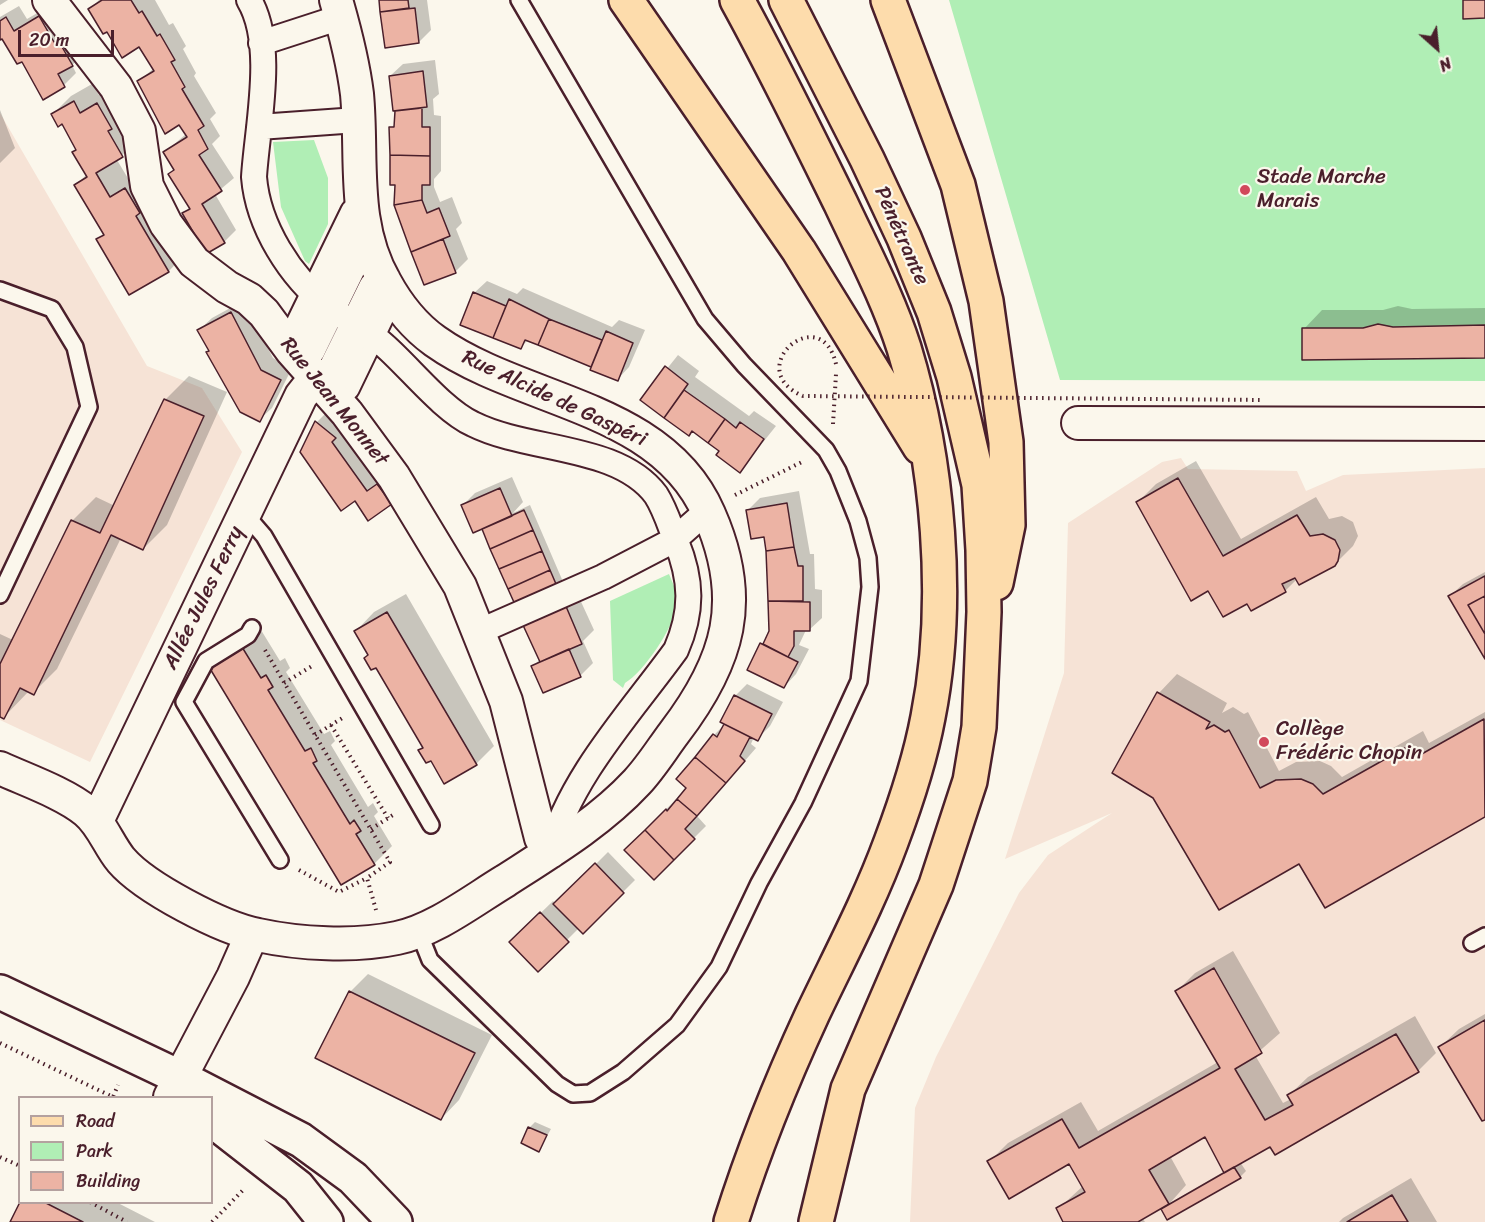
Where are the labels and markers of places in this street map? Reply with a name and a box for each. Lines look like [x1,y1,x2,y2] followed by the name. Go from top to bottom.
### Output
[1257,165,1386,215] place label: Stade Marche Marais
[1238,183,1252,197] marker: Stade Marche Marais
[1276,717,1422,767] place label: Collège Frédéric Chopin
[1257,735,1271,749] marker: Collège Frédéric Chopin

